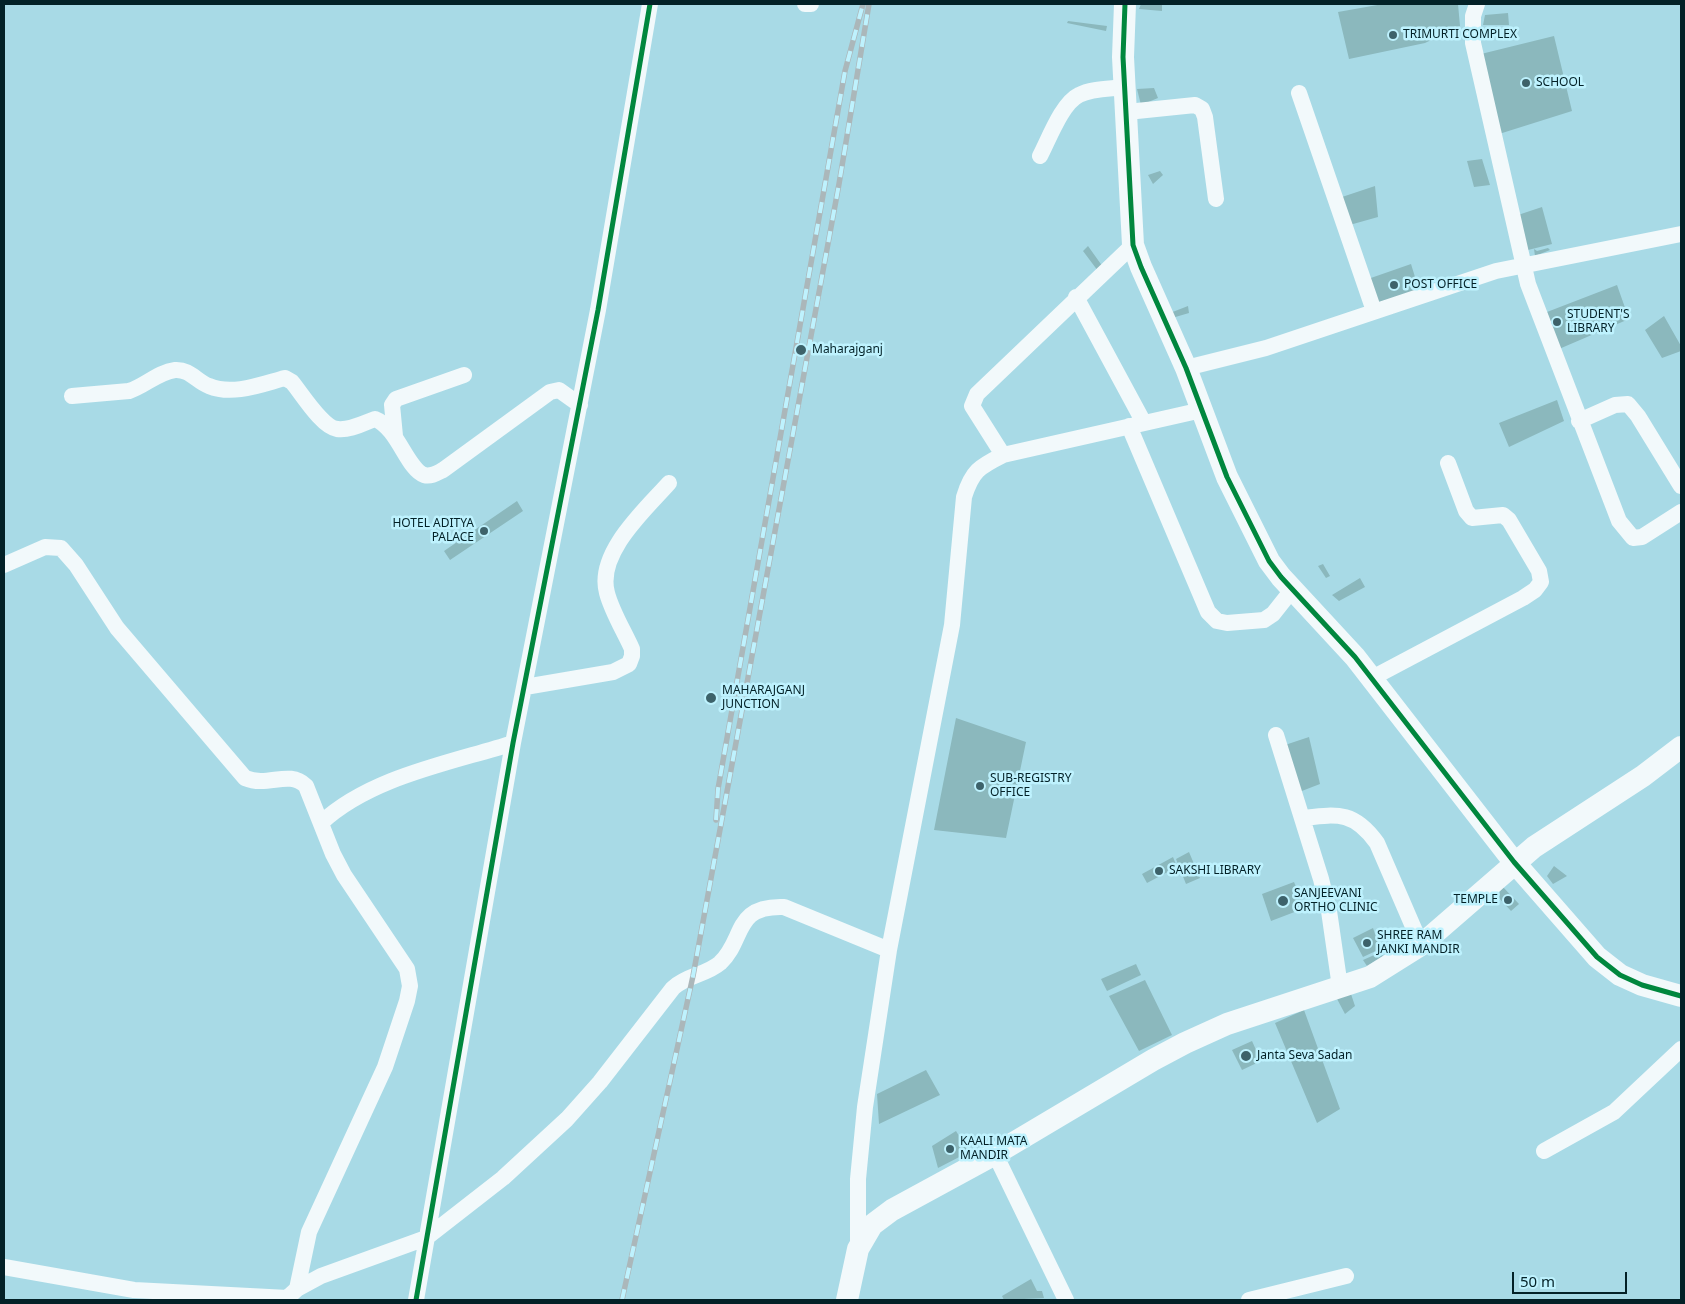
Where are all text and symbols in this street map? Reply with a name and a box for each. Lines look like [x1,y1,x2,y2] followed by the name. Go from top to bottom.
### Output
[1403,28,1517,42] place label: TRIMURTI COMPLEX
[1387,29,1399,41] marker: TRIMURTI COMPLEX
[1536,76,1584,90] place label: SCHOOL
[1520,77,1532,89] marker: SCHOOL
[1404,278,1477,292] place label: POST OFFICE
[1388,279,1400,291] marker: POST OFFICE
[1567,308,1630,336] place label: STUDENT'S LIBRARY
[1551,316,1563,328] marker: STUDENT'S LIBRARY
[794,343,808,357] marker: Maharajganj
[812,343,883,357] place label: Maharajganj
[392,517,474,545] place label: HOTEL ADITYA PALACE
[478,525,490,537] marker: HOTEL ADITYA PALACE
[722,684,805,712] place label: MAHARAJGANJ JUNCTION
[704,691,718,705] marker: MAHARAJGANJ JUNCTION
[990,772,1071,800] place label: SUB-REGISTRY OFFICE
[974,780,986,792] marker: SUB-REGISTRY OFFICE
[1169,864,1261,878] place label: SAKSHI LIBRARY
[1153,865,1165,877] marker: SAKSHI LIBRARY
[1294,887,1378,915] place label: SANJEEVANI ORTHO CLINIC
[1454,893,1498,907] place label: TEMPLE
[1276,894,1290,908] marker: SANJEEVANI ORTHO CLINIC
[1502,894,1514,906] marker: TEMPLE
[1377,929,1460,957] place label: SHREE RAM JANKI MANDIR
[1361,937,1373,949] marker: SHREE RAM JANKI MANDIR
[1239,1049,1253,1063] marker: Janta Seva Sadan
[1257,1049,1353,1063] place label: Janta Seva Sadan
[960,1135,1027,1163] place label: KAALI MATA MANDIR
[944,1143,956,1155] marker: KAALI MATA MANDIR
[1515,1262,1630,1294] scale bar
[1520,1271,1555,1291] text: 50 m

